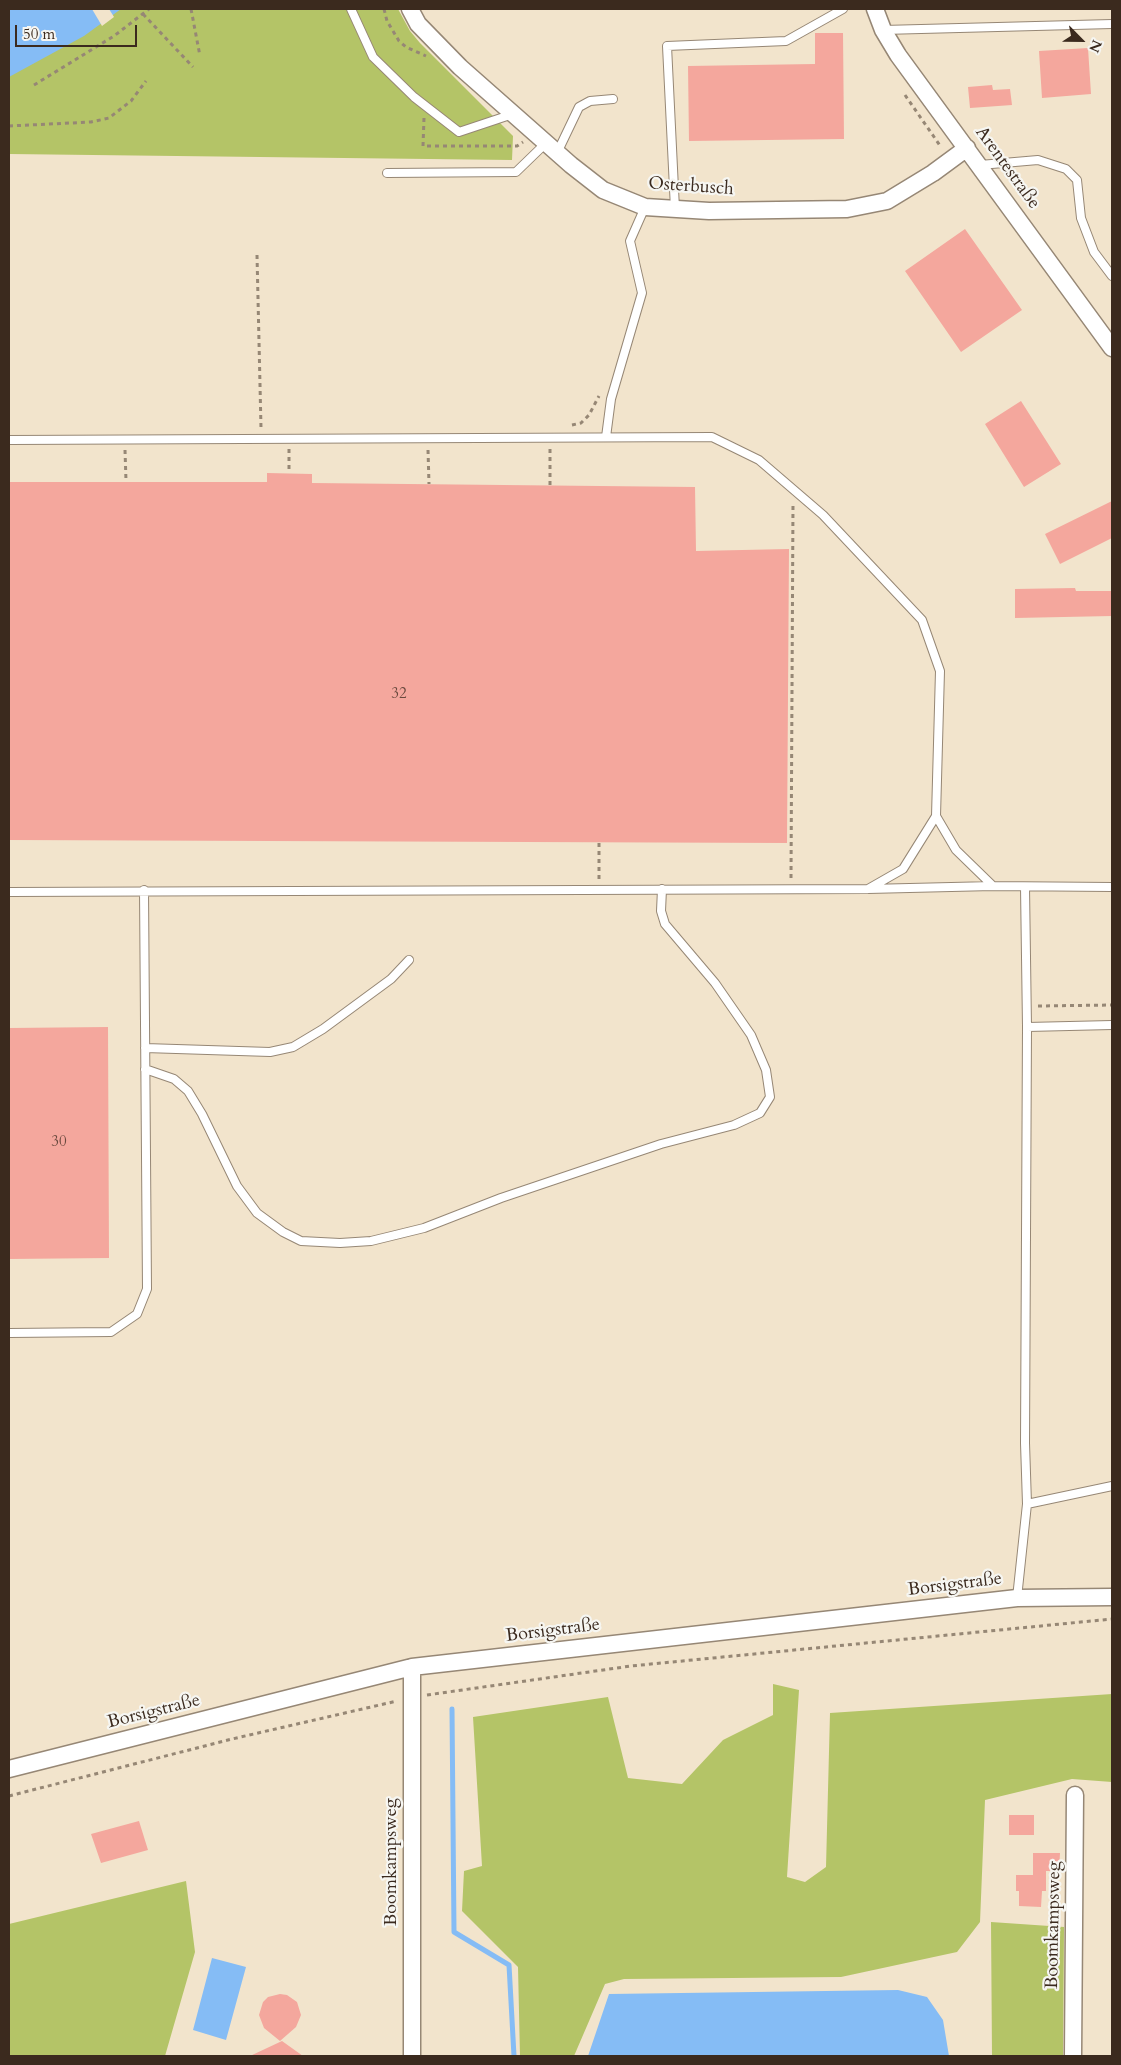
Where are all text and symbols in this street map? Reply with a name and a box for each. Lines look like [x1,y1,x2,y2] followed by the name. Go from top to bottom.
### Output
[18,15,140,47] scale bar
[1056,15,1106,65] north arrow
[23,24,55,44] text: 50 m
[1084,37,1106,55] text: N
[970,123,1044,213] street label: Arentestraße
[648,173,734,201] street label: Osterbusch
[391,686,407,704] house number: 32
[51,1134,67,1152] house number: 30
[907,1569,1003,1601] street label: Borsigstraße
[505,1615,601,1647] street label: Borsigstraße
[105,1690,203,1734] street label: Borsigstraße
[381,1798,403,1926] street label: Boomkampsweg
[1042,1861,1066,1989] street label: Boomkampsweg

